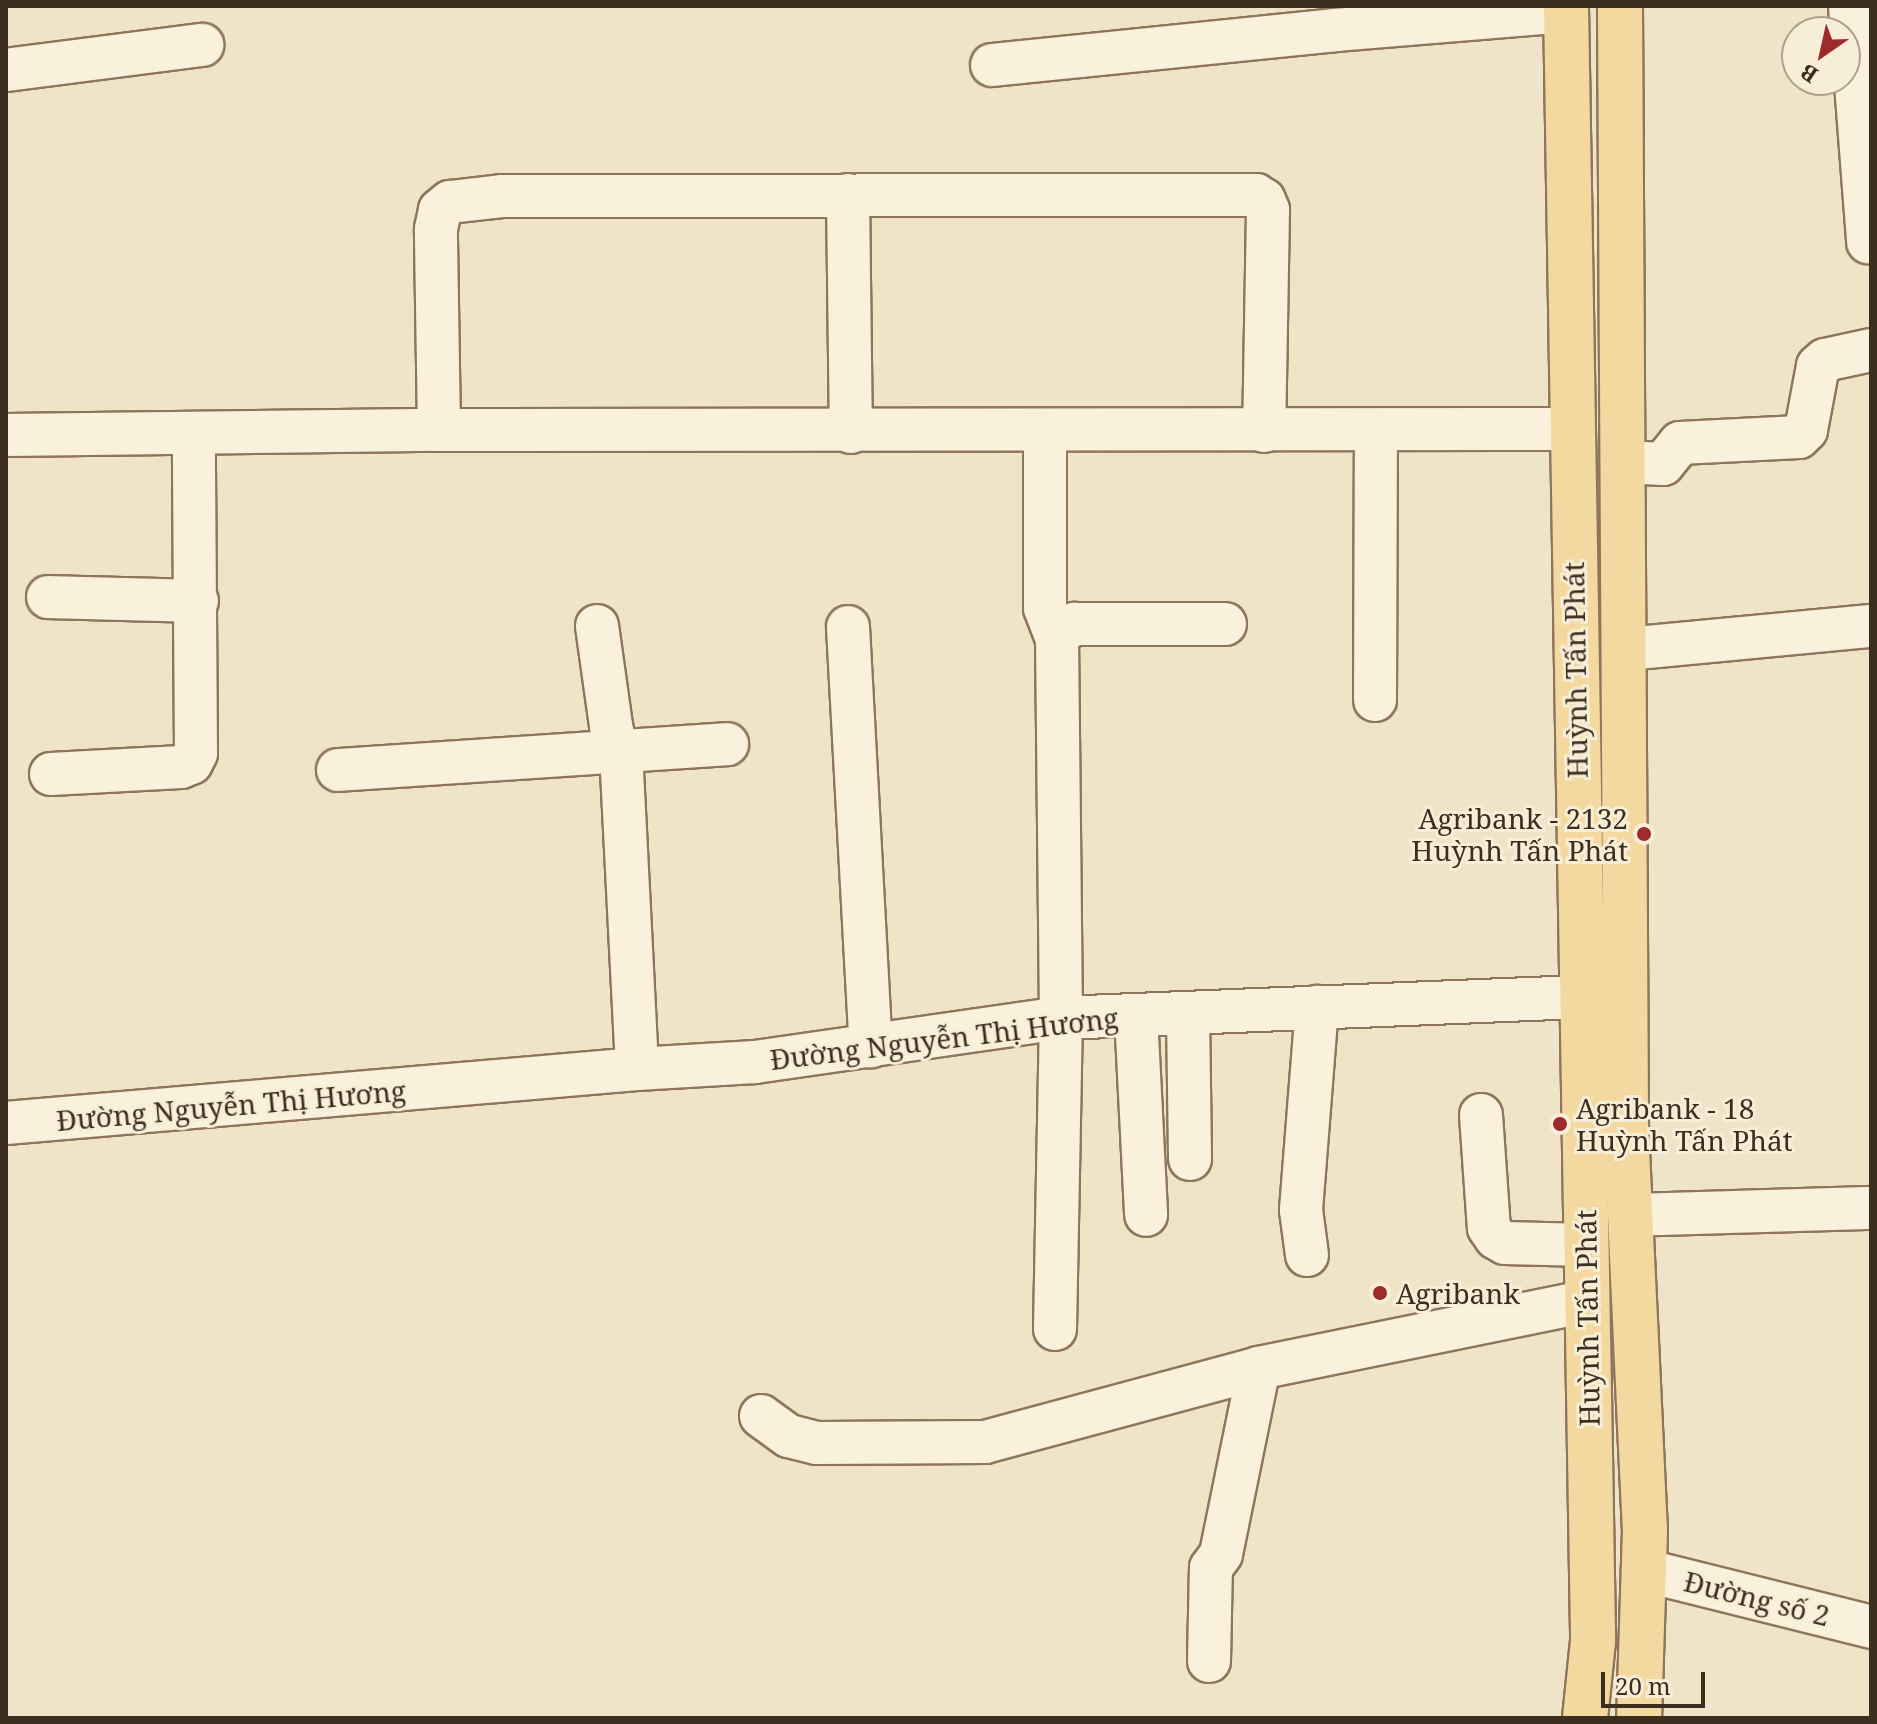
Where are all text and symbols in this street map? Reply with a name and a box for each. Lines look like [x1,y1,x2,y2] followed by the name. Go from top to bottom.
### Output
[1781,16,1861,96] north arrow
[1794,58,1823,91] text: B
[1556,561,1594,779] street label: Huỳnh Tấn Phát
[1411,801,1628,867] place label: Agribank - 2132 Huỳnh Tấn Phát
[1635,825,1653,843] marker: Agribank - 2132 Huỳnh Tấn Phát
[768,1000,1120,1076] street label: Đường Nguyễn Thị Hương
[55,1073,407,1137] street label: Đường Nguyễn Thị Hương
[1576,1091,1793,1157] place label: Agribank - 18 Huỳnh Tấn Phát
[1551,1115,1569,1133] marker: Agribank - 18 Huỳnh Tấn Phát
[1568,1209,1606,1427] street label: Huỳnh Tấn Phát
[1396,1276,1520,1310] place label: Agribank
[1371,1284,1389,1302] marker: Agribank
[1681,1564,1833,1632] street label: Đường số 2
[1605,1656,1709,1706] scale bar
[1615,1669,1671,1702] text: 20 m

